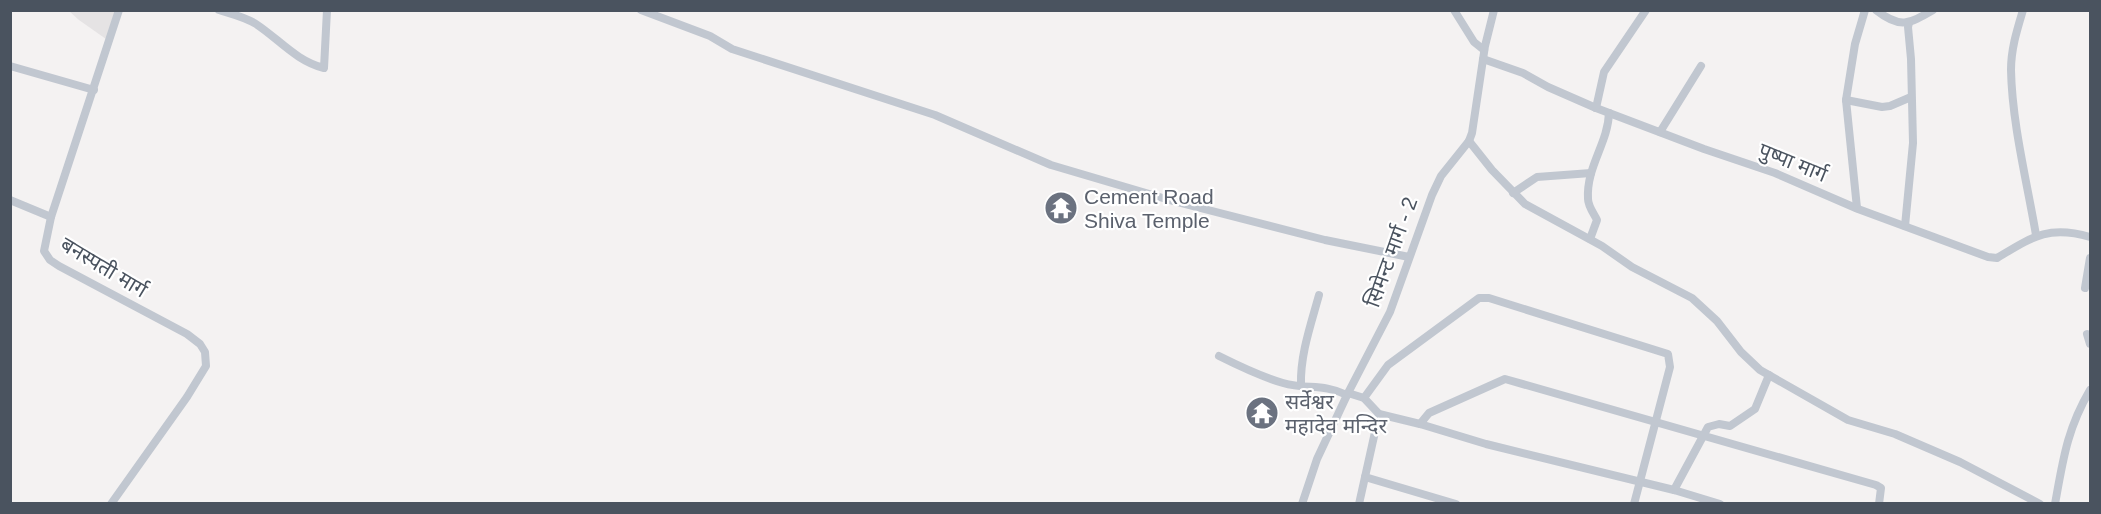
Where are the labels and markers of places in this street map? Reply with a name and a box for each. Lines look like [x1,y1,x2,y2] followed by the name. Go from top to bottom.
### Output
[1084,185,1214,232] place label: Cement Road Shiva Temple
[1043,190,1079,226] temple icon: Cement Road Shiva Temple
[1285,390,1387,437] place label: सर्वेश्वर महादेव मन्दिर
[1244,395,1280,431] temple icon: सर्वेश्वर महादेव मन्दिर

